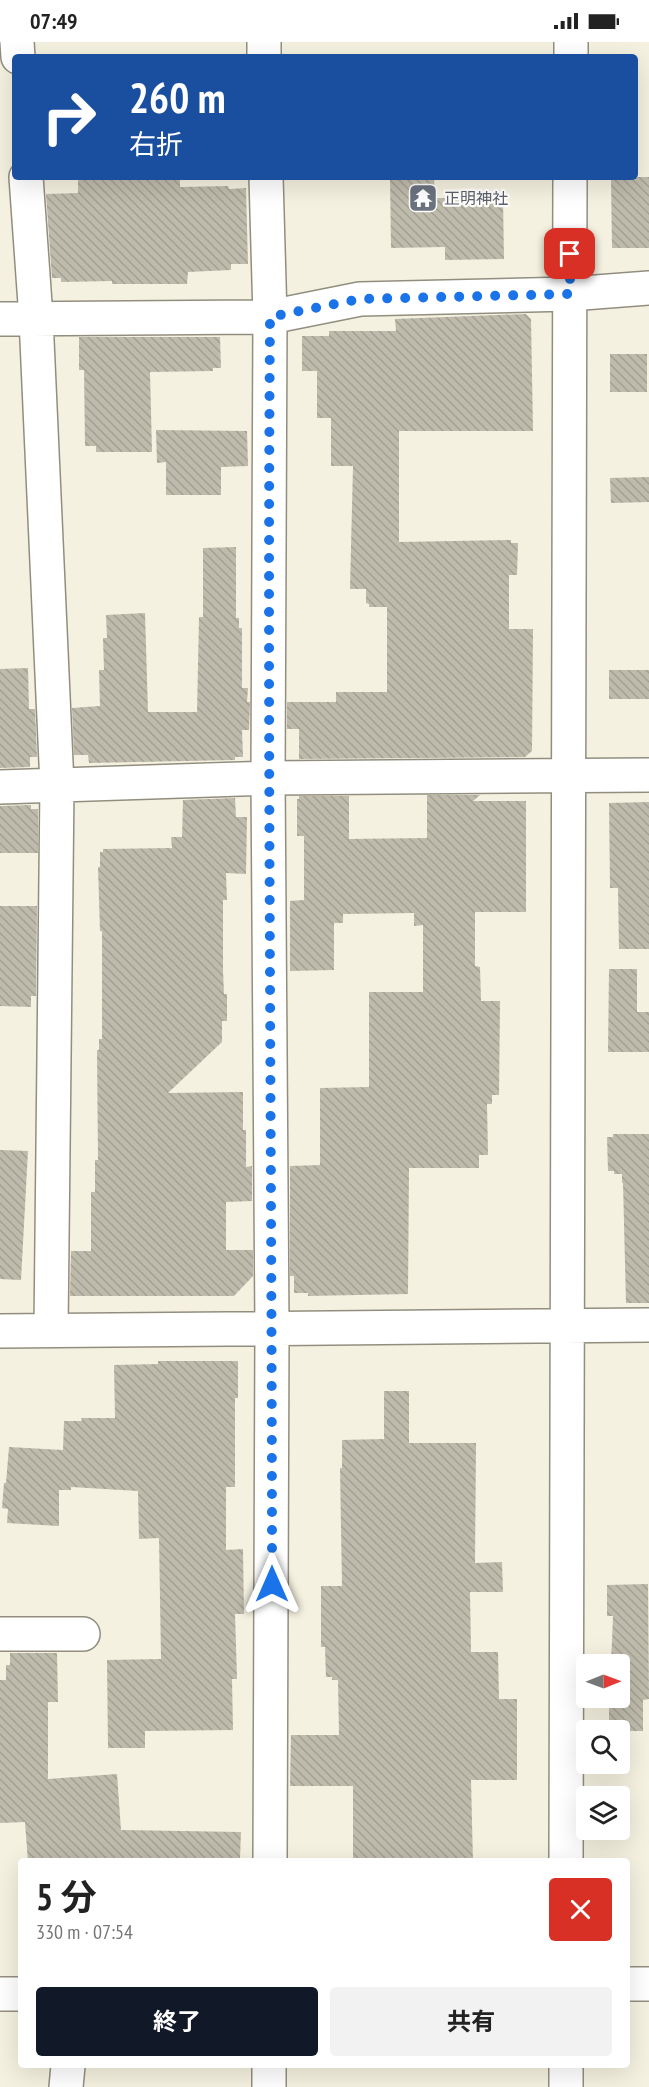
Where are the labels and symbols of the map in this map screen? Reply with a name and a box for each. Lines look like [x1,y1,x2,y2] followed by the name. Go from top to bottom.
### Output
[407,182,439,214] temple icon: 正明神社
[444,188,508,208] place label: 正明神社
[544,228,595,279] pin
[240,1552,304,1616] position arrow
[576,1654,630,1708] north arrow

